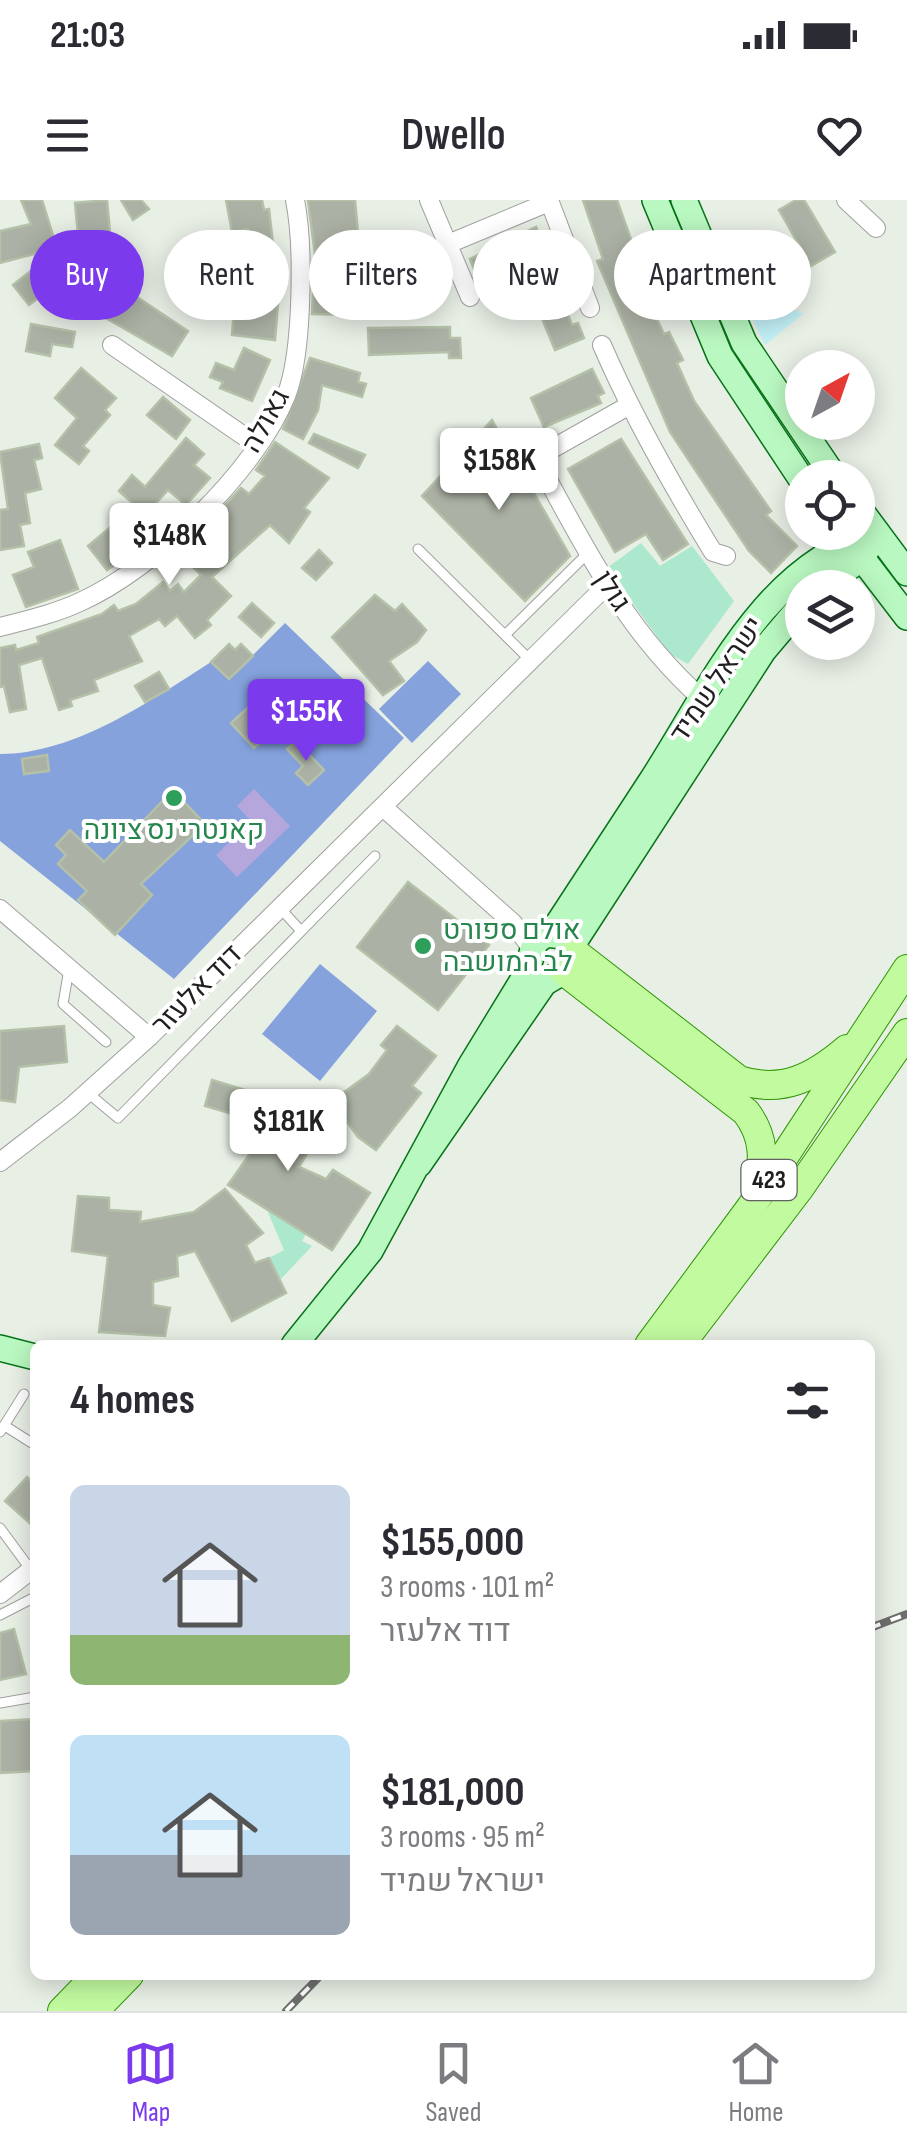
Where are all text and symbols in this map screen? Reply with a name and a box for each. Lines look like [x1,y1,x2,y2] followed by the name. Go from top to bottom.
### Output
[50,13,125,58] text: 21:03
[40,108,95,163] icon: menu
[401,108,506,163] text: Dwello
[812,108,867,163] icon: heart
[30,230,144,320] chip: Buy
[164,230,289,320] chip: Rent
[309,230,453,320] chip: Filters
[473,230,594,320] chip: New
[614,230,811,320] chip: Apartment
[785,350,875,440] north arrow
[785,350,875,660] map controls
[235,383,297,459] street label: גאולה
[429,428,569,513] pin: $158K
[462,441,536,480] text: $158K
[785,460,875,550] button: locate
[99,503,239,588] pin: $148K
[132,516,207,555] text: $148K
[587,565,637,617] street label: גולן
[785,570,875,660] button: layers
[663,611,771,749] street label: ישראל שמיד
[236,679,376,764] pin: $155K
[270,692,342,731] text: $155K
[163,787,185,809] marker: קאנטרי נס ציונה
[84,814,264,847] place label: קאנטרי נס ציונה
[443,914,581,979] place label: אולם ספורט לב המושבה
[412,935,434,957] marker: אולם ספורט לב המושבה
[145,938,249,1042] street label: דוד אלעזר
[218,1089,358,1174] pin: $181K
[252,1102,324,1141] text: $181K
[742,1160,796,1200] road number: 423
[780,1373,835,1428] icon: filters
[70,1375,195,1426] text: 4 homes
[380,1517,524,1568] text: $155,000
[150,1525,270,1645] icon: home
[380,1568,555,1607] text: 3 rooms · 101 m²
[380,1612,510,1651] text: דוד אלעזר
[380,1767,525,1818] text: $181,000
[150,1775,270,1895] icon: home
[380,1818,545,1857] text: 3 rooms · 95 m²
[380,1862,545,1901] text: ישראל שמיד
[123,2036,178,2129] tab: Map
[425,2036,482,2129] tab: Saved
[728,2036,784,2129] tab: Home

